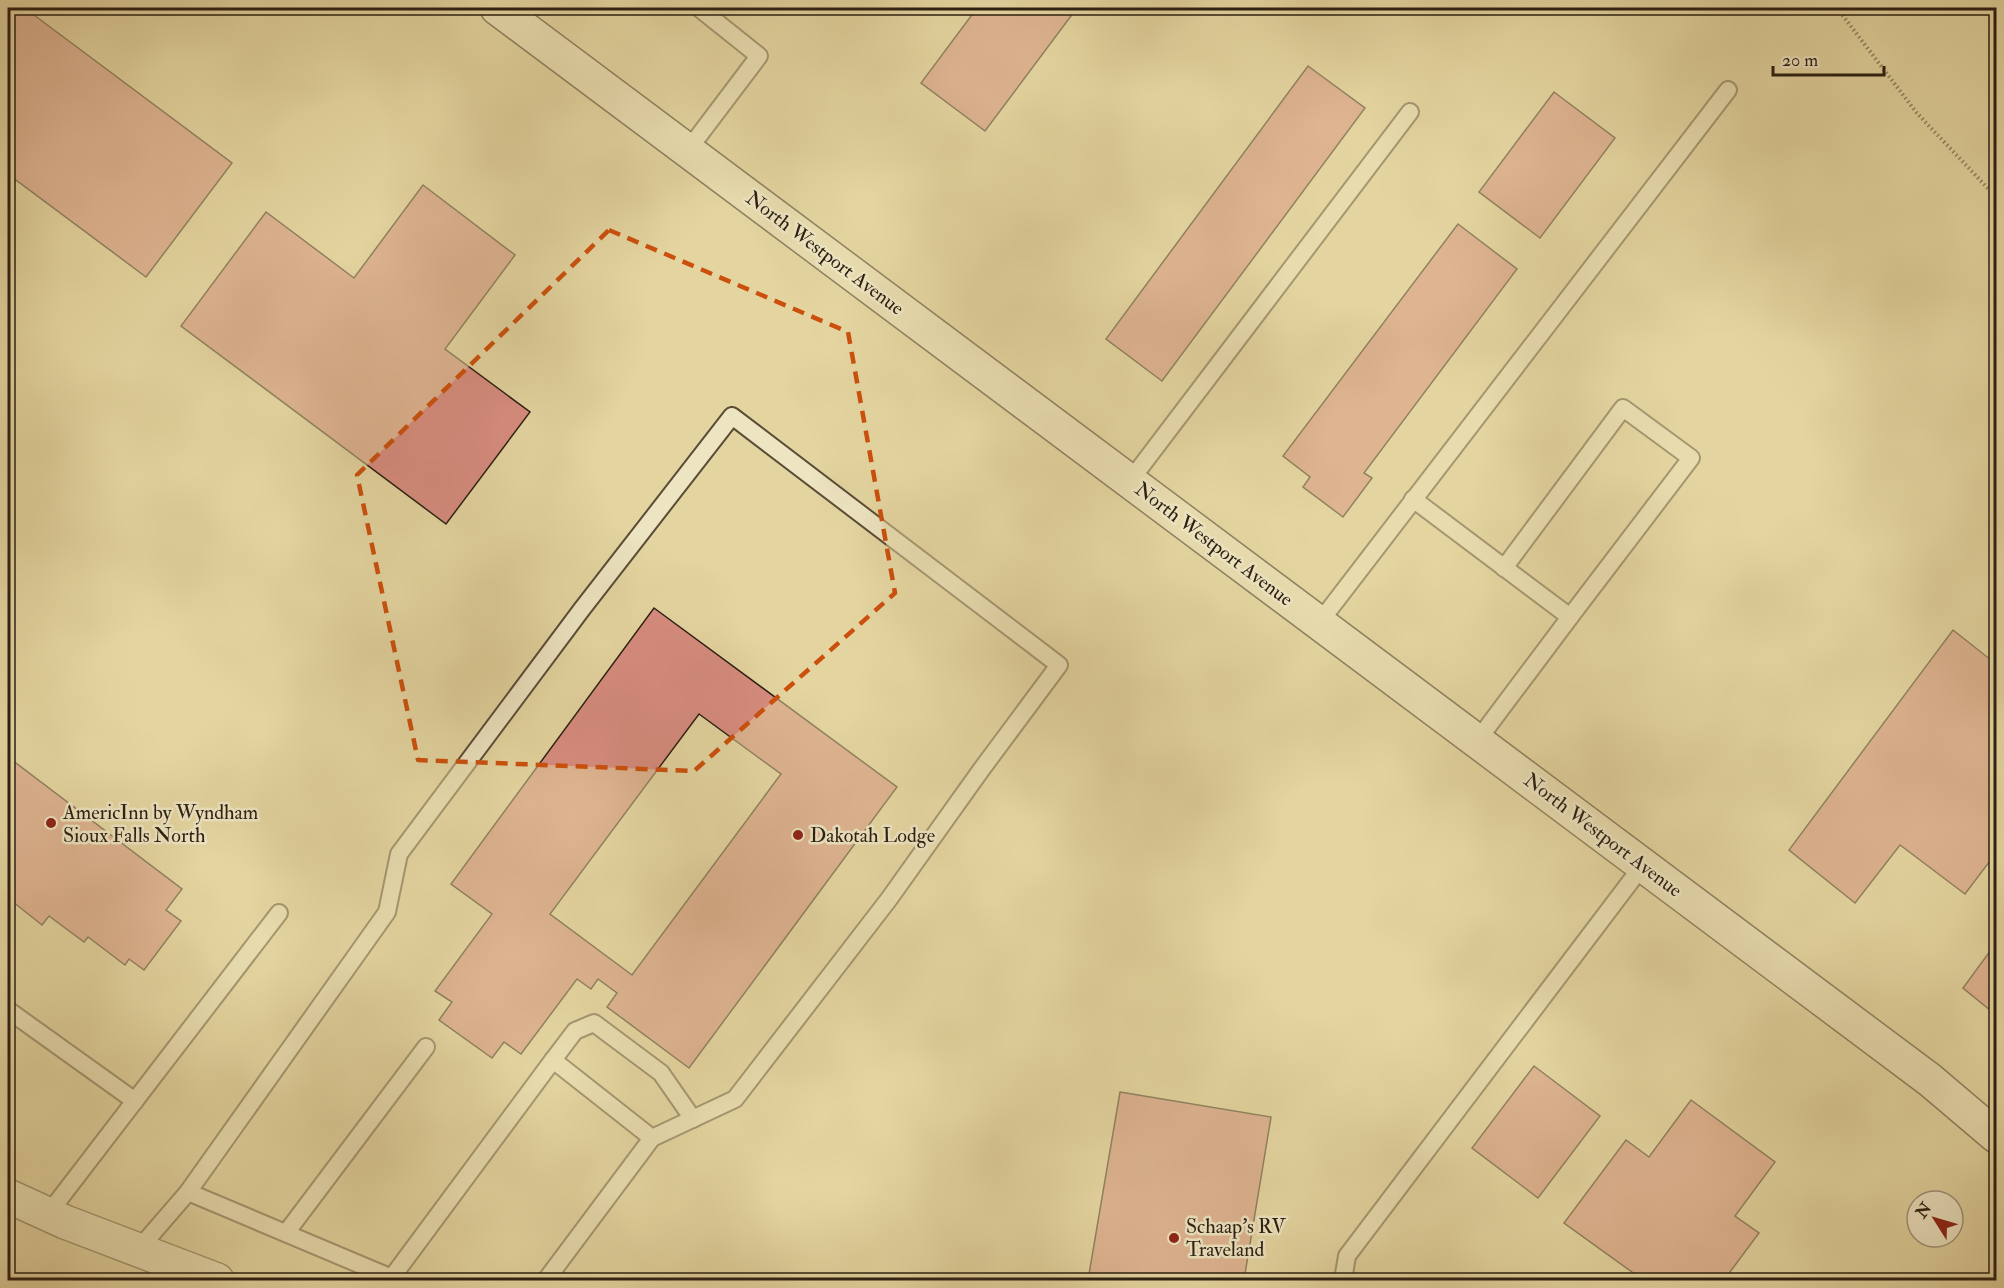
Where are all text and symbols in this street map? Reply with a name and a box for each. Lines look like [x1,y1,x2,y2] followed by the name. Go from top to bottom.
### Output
[1773,39,1884,77] scale bar
[1782,49,1818,72] text: 20 m
[740,185,909,321] street label: North Westport Avenue
[1129,476,1298,612] street label: North Westport Avenue
[1518,767,1687,903] street label: North Westport Avenue
[62,800,259,848] place label: AmericInn by Wyndham Sioux Falls North
[44,816,58,830] marker: AmericInn by Wyndham Sioux Falls North
[810,823,935,848] place label: Dakotah Lodge
[791,828,805,842] marker: Dakotah Lodge
[1905,1189,1965,1249] north arrow
[1911,1198,1937,1223] text: N
[1186,1214,1286,1262] place label: Schaap's RV Traveland
[1167,1231,1181,1245] marker: Schaap's RV Traveland

